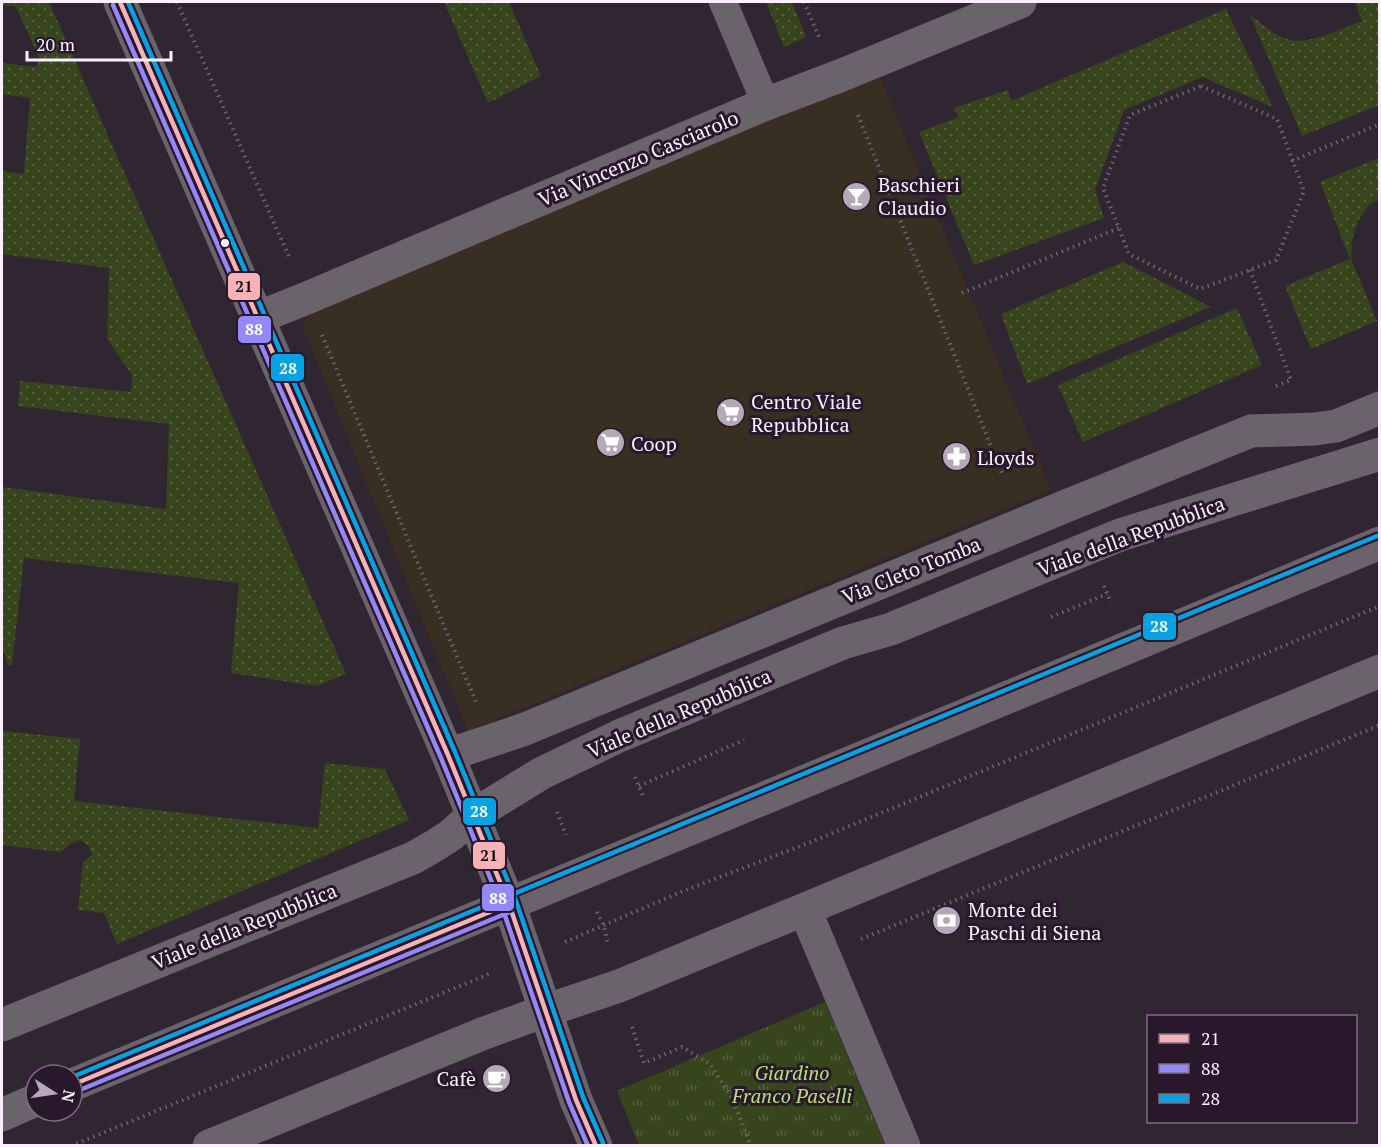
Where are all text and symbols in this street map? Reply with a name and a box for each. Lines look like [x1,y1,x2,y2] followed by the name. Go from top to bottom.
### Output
[27,24,171,62] scale bar
[36,32,76,56] text: 20 m
[534,104,742,212] street label: Via Vincenzo Casciarolo
[878,171,960,221] place label: Baschieri Claudio
[841,180,873,212] bar icon: Baschieri Claudio
[219,237,231,249] unlabelled marker
[227,272,261,301] line badge: 21
[235,275,253,297] text: 21
[237,315,272,344] line badge: 88
[245,318,263,340] text: 88
[270,353,305,382] line badge: 28
[279,357,297,379] text: 28
[751,388,862,438] place label: Centro Viale Repubblica
[714,397,746,429] supermarket icon: Centro Viale Repubblica
[594,427,626,459] supermarket icon: Coop
[631,430,677,457] place label: Coop
[940,441,972,473] pharmacy icon: Lloyds
[977,444,1035,471] place label: Lloyds
[1034,490,1228,582] street label: Viale della Repubblica
[838,530,984,610] street label: Via Cleto Tomba
[1142,612,1177,641] line badge: 28
[1150,615,1168,637] text: 28
[583,662,775,764] street label: Viale della Repubblica
[462,797,497,826] line badge: 28
[470,800,488,822] text: 28
[472,841,506,870] line badge: 21
[480,844,498,866] text: 21
[147,877,341,975] street label: Viale della Repubblica
[481,883,515,912] line badge: 88
[489,887,507,909] text: 88
[968,896,1101,946] place label: Monte dei Paschi di Siena
[931,904,963,936] bank icon: Monte dei Paschi di Siena
[1147,1015,1357,1123] legend
[1201,1026,1220,1050] text: 21
[1201,1056,1220,1080] text: 88
[731,1059,852,1109] park label: Giardino Franco Paselli
[481,1062,513,1094] cafe icon: Cafè
[24,1063,84,1123] north arrow
[436,1065,476,1092] place label: Cafè
[1201,1086,1220,1110] text: 28
[57,1088,81,1104] text: N

